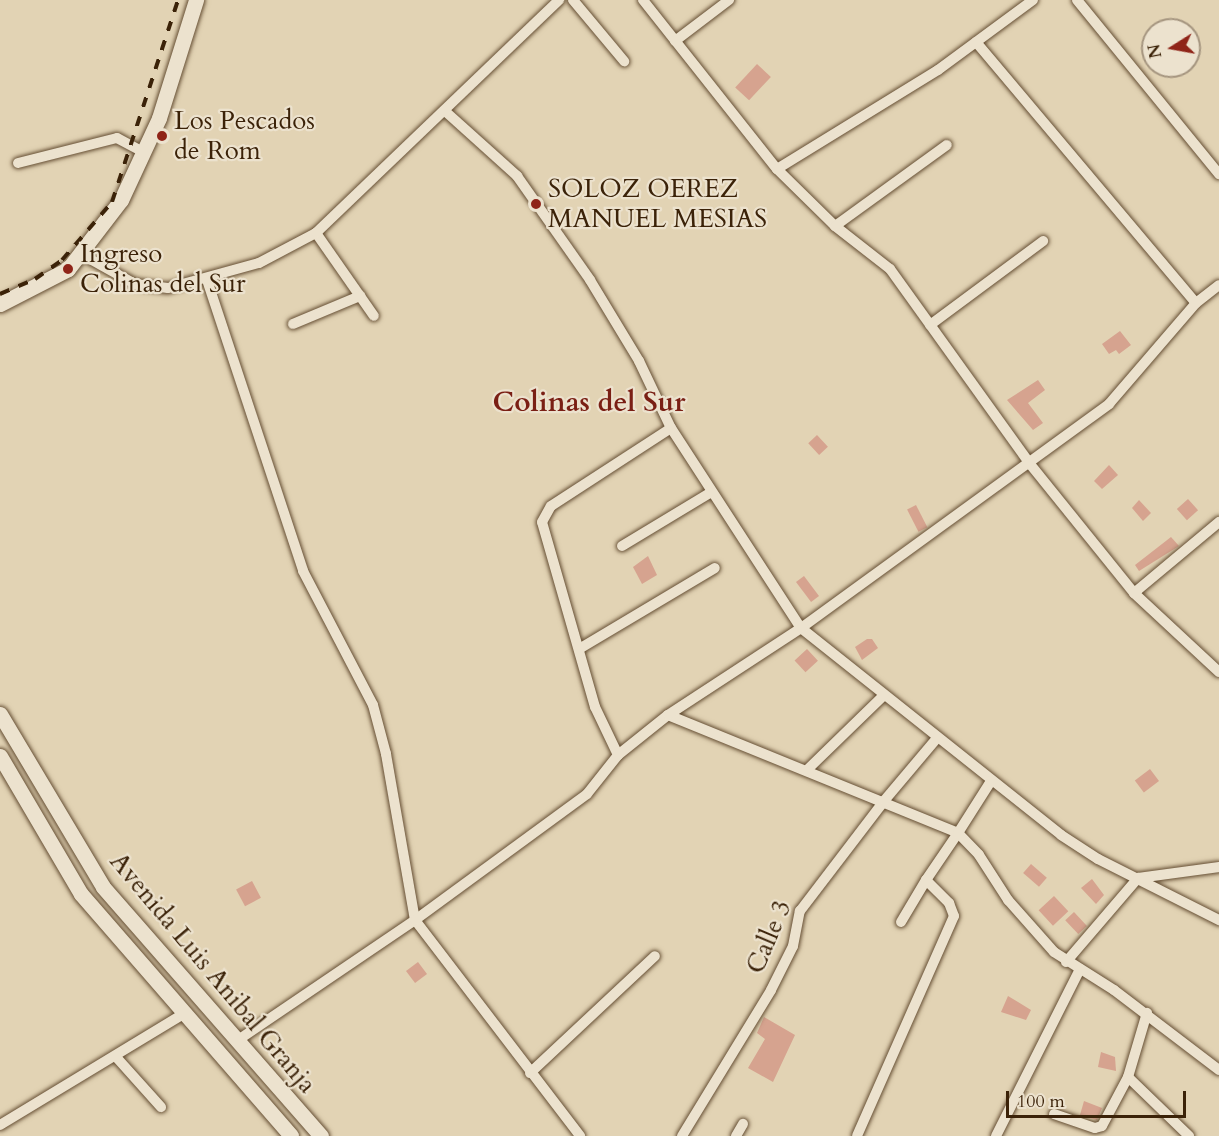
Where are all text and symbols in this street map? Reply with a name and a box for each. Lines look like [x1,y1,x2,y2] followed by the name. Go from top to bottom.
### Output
[1141,18,1201,78] north arrow
[1143,42,1167,60] text: N
[174,105,315,166] place label: Los Pescados de Rom
[155,129,169,143] marker: Los Pescados de Rom
[548,173,767,234] place label: SOLOZ OEREZ MANUEL MESIAS
[529,197,543,211] marker: SOLOZ OEREZ MANUEL MESIAS
[80,238,246,300] place label: Ingreso Colinas del Sur
[61,262,75,276] marker: Ingreso Colinas del Sur
[493,385,685,419] district label: Colinas del Sur
[103,846,323,1100] street label: Avenida Luis Anibal Granja
[740,896,798,978] street label: Calle 3
[1009,1079,1189,1117] scale bar
[1017,1089,1065,1114] text: 100 m

